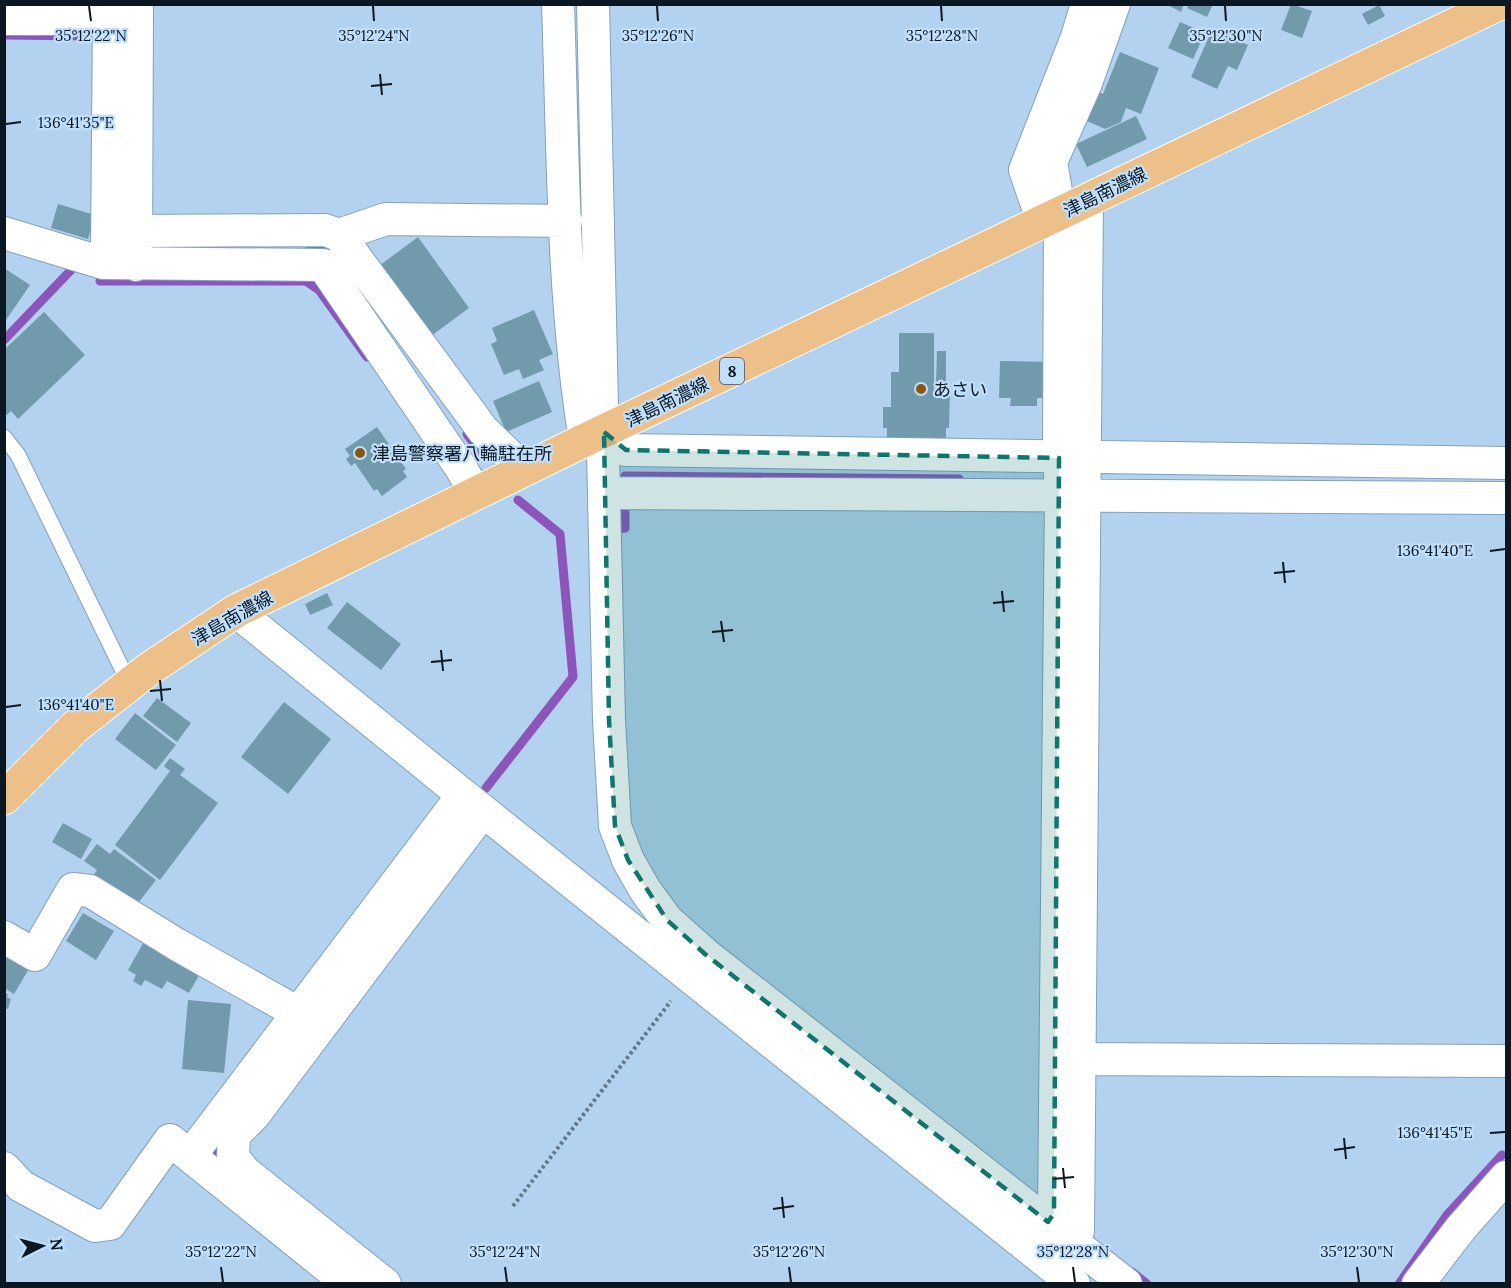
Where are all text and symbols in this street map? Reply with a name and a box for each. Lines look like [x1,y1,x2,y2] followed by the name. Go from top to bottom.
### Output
[55,26,127,45] text: 35°12'22"N
[338,26,410,45] text: 35°12'24"N
[622,26,694,45] text: 35°12'26"N
[906,26,978,45] text: 35°12'28"N
[1189,26,1263,45] text: 35°12'30"N
[38,113,114,132] text: 136°41'35"E
[1060,162,1150,222] street label: 津島南濃線
[720,358,744,384] road number: 8
[622,372,712,432] street label: 津島南濃線
[933,378,987,401] place label: あさい
[914,382,928,396] marker: あさい
[372,442,552,465] place label: 津島警察署八輪駐在所
[353,446,367,460] marker: 津島警察署八輪駐在所
[1397,541,1473,560] text: 136°41'40"E
[187,586,277,650] street label: 津島南濃線
[38,695,114,714] text: 136°41'40"E
[1398,1123,1472,1142] text: 136°41'45"E
[12,1216,72,1276] north arrow
[46,1237,68,1252] text: N
[185,1242,257,1261] text: 35°12'22"N
[469,1242,541,1261] text: 35°12'24"N
[753,1242,825,1261] text: 35°12'26"N
[1037,1242,1109,1261] text: 35°12'28"N
[1320,1242,1394,1261] text: 35°12'30"N

